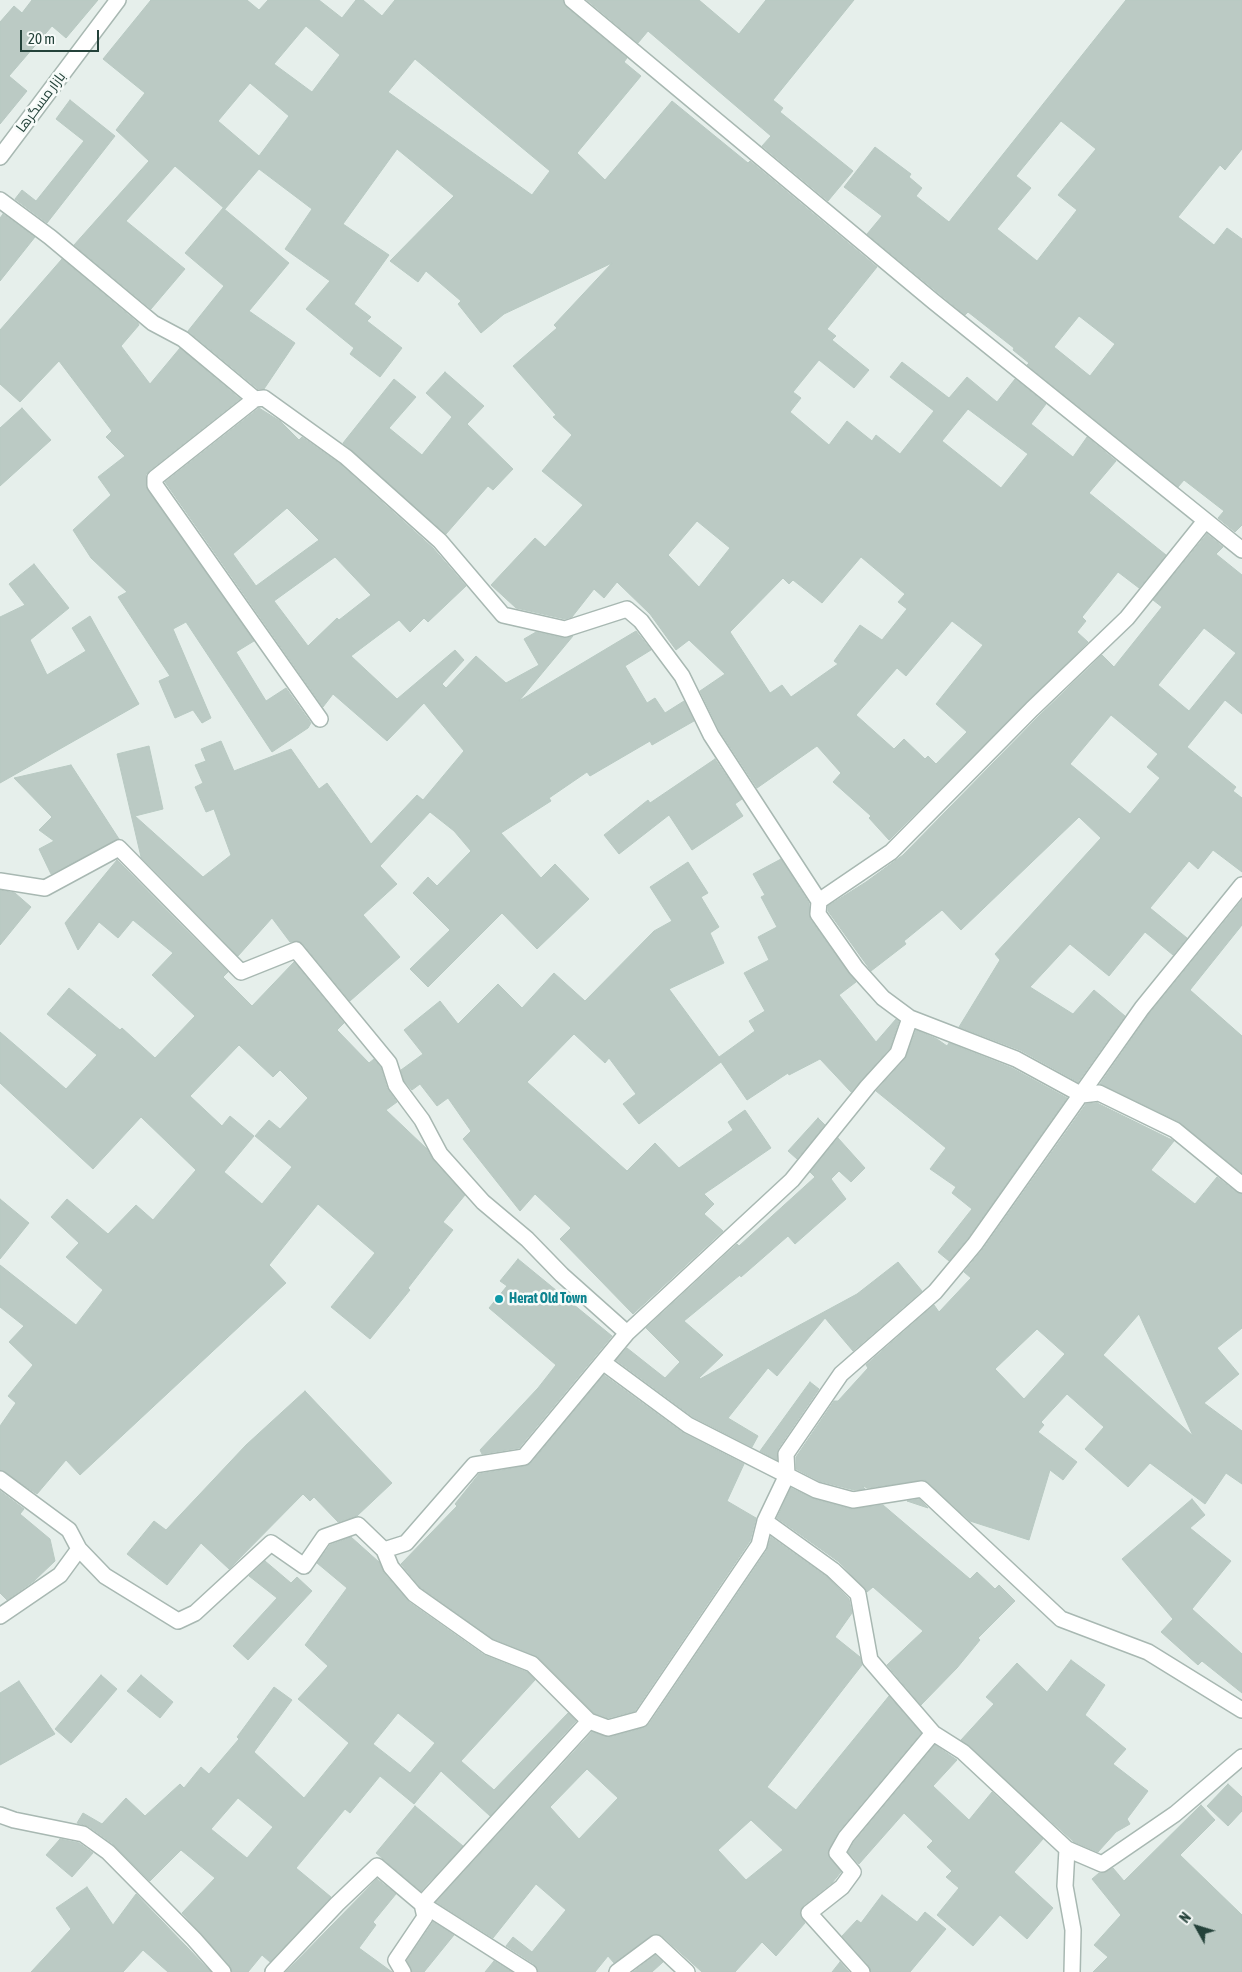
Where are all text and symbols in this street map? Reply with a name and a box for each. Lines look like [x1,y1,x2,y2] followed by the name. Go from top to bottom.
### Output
[22,20,101,52] scale bar
[28,30,55,47] text: 20 m
[13,68,69,136] street label: بازار مسگرها
[509,1291,587,1307] place label: Herat Old Town
[493,1293,505,1305] marker: Herat Old Town
[1172,1902,1222,1952] north arrow
[1177,1909,1194,1926] text: N

